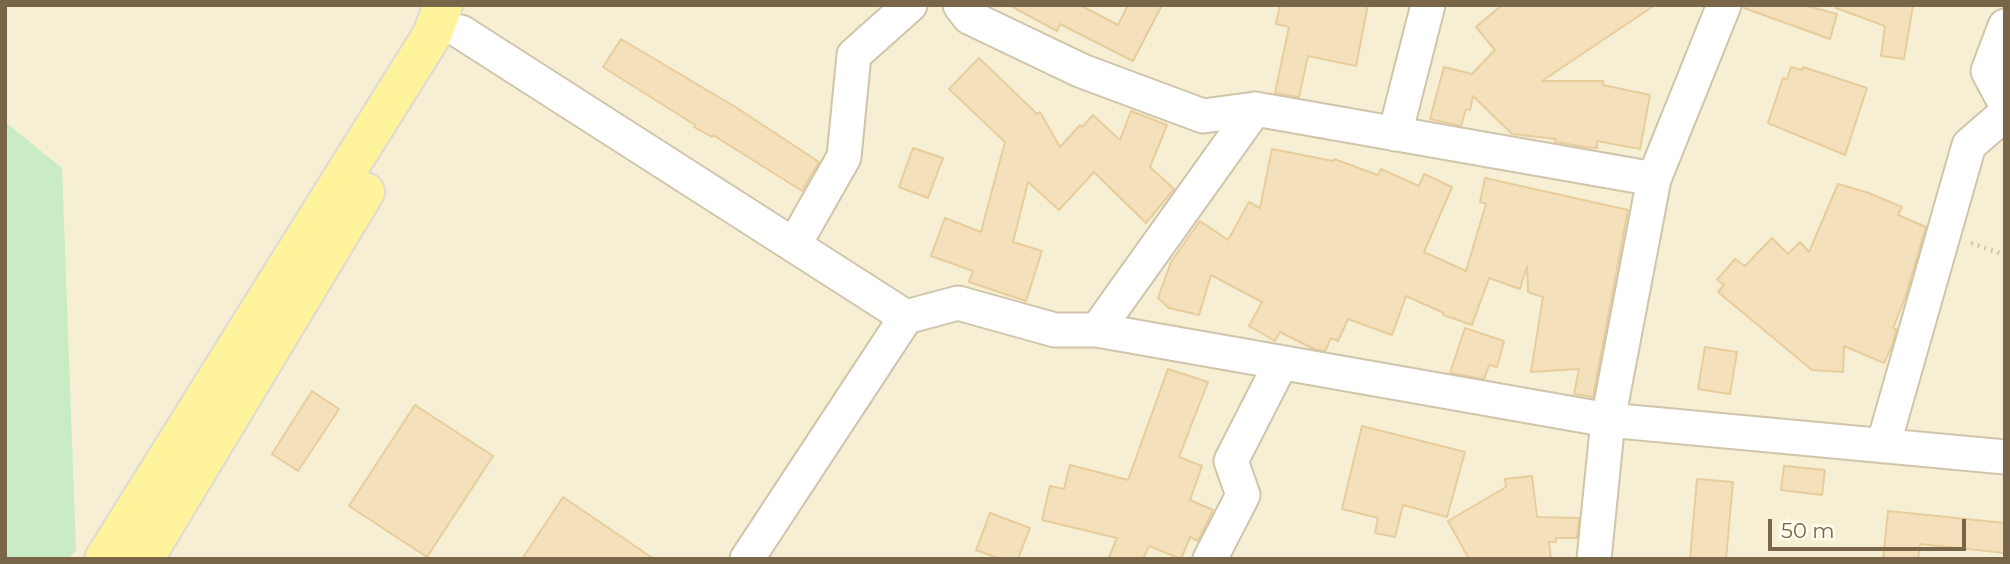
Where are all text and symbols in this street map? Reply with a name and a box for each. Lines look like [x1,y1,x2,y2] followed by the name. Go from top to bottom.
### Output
[1772,504,1970,548] scale bar
[1781,518,1835,543] text: 50 m

